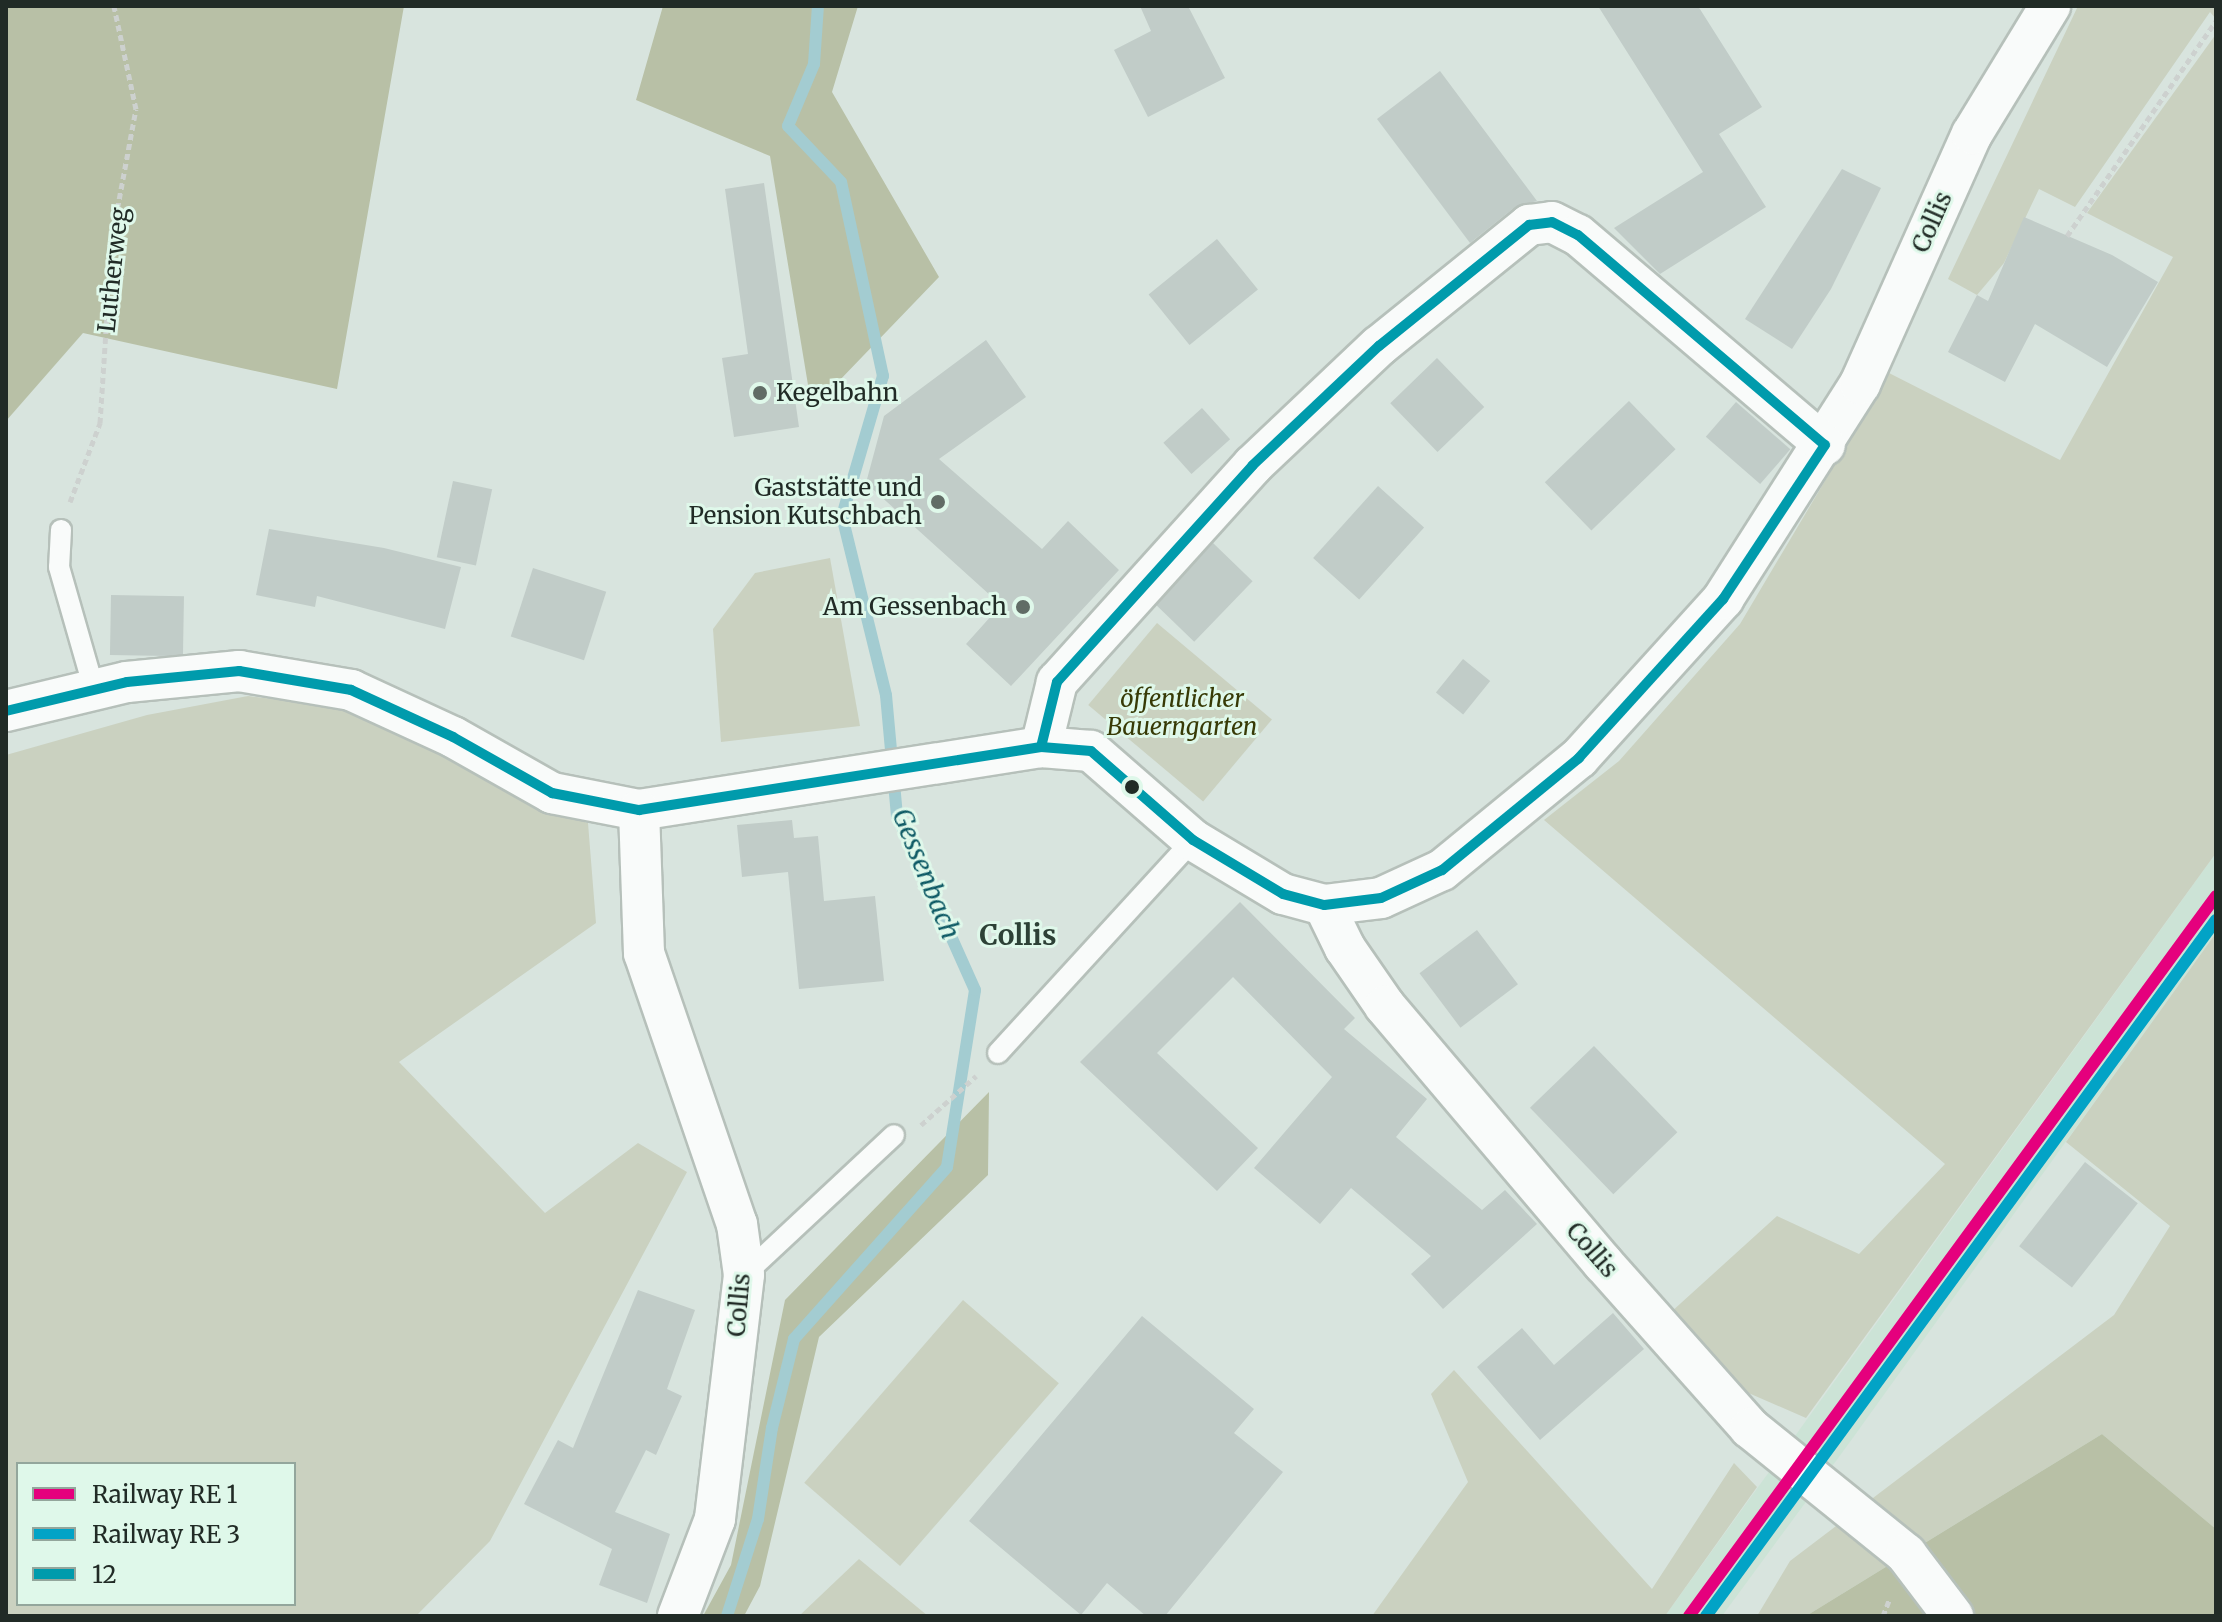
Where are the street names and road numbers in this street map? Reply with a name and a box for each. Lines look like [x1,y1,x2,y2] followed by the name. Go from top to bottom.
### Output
[1906,187,1958,257] street label: Collis
[92,206,134,334] street label: Lutherweg
[1560,1217,1624,1283] street label: Collis
[722,1272,756,1338] street label: Collis

